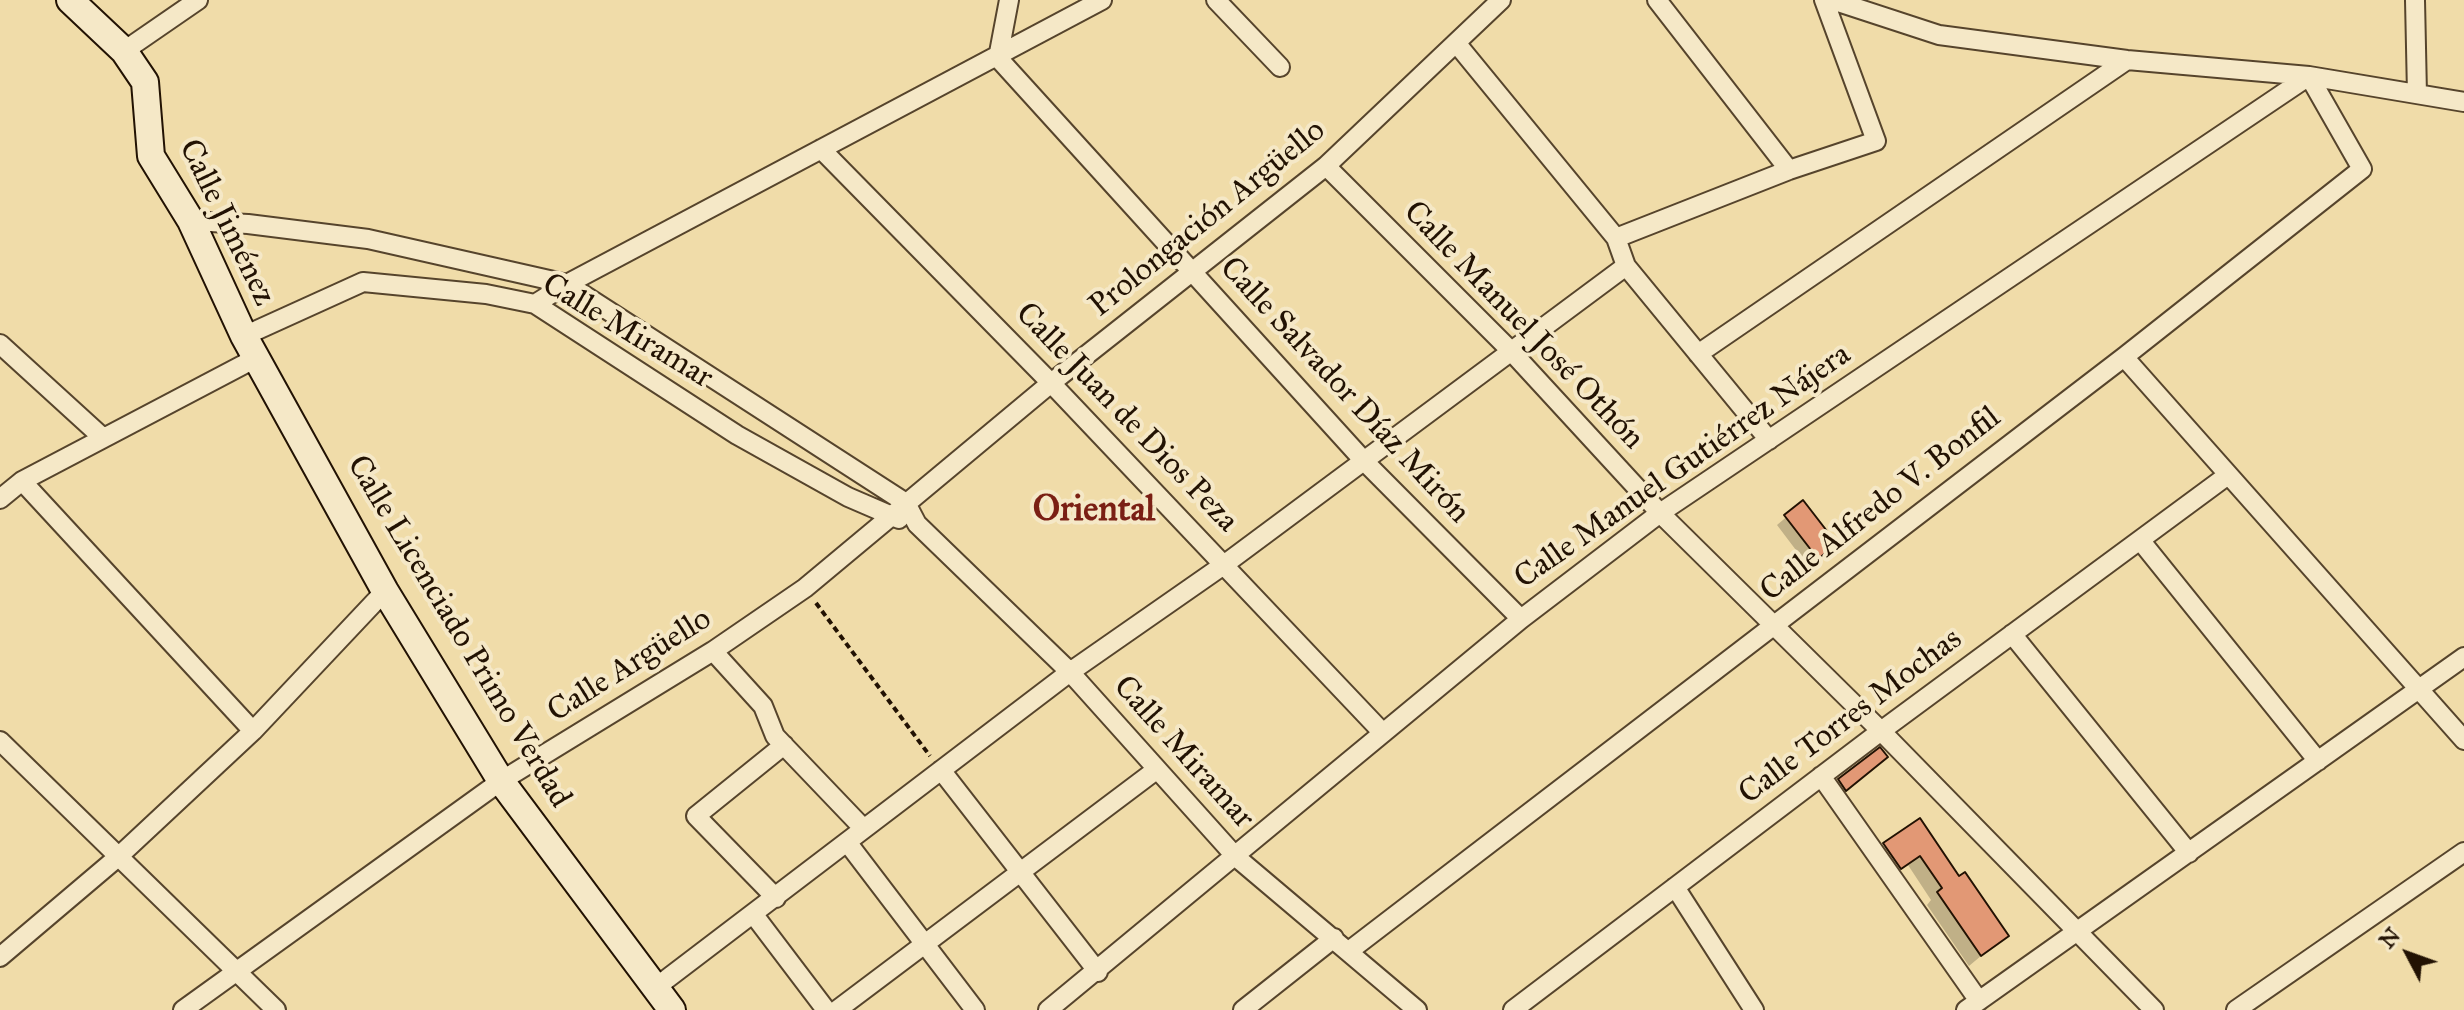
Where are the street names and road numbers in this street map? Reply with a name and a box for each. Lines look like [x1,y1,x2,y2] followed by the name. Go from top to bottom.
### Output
[1082,112,1334,326] street label: Prolongación Argüello
[169,134,283,312] street label: Calle Jiménez
[1395,194,1651,458] street label: Calle Manuel José Othón
[1211,250,1477,532] street label: Calle Salvador Díaz Mirón
[535,266,719,398] street label: Calle Miramar
[1007,295,1245,541] street label: Calle Juan de Dios Peza
[1508,336,1858,598] street label: Calle Manuel Gutiérrez Nájera
[1753,399,2009,611] street label: Calle Alfredo V. Bonfil
[337,449,579,815] street label: Calle Licenciado Primo Verdad
[541,601,719,731] street label: Calle Argüello
[1732,621,1970,813] street label: Calle Torres Mochas
[1104,669,1262,837] street label: Calle Miramar

